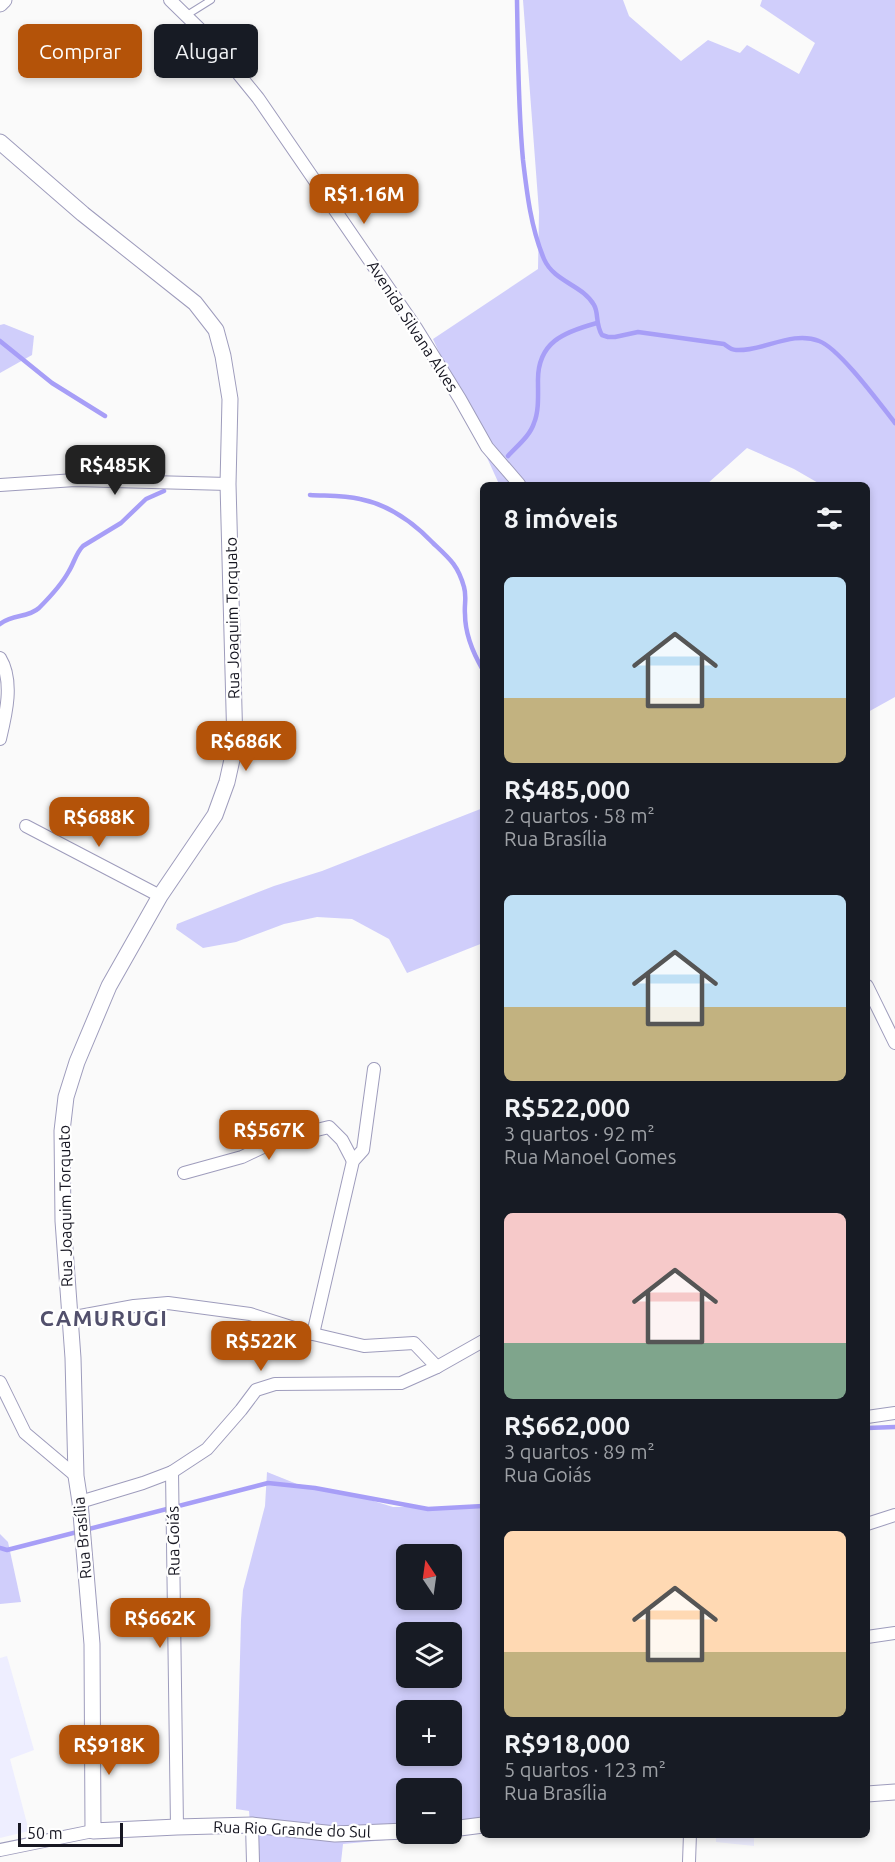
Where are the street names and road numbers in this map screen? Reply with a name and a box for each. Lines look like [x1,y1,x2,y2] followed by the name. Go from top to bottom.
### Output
[364,257,462,395] street label: Avenida Silvana Alves
[222,537,242,699] street label: Rua Joaquim Torquato
[55,1125,75,1287] street label: Rua Joaquim Torquato
[69,1496,95,1580] street label: Rua Brasília
[163,1506,183,1576] street label: Rua Goiás
[213,1817,371,1841] street label: Rua Rio Grande do Sul

